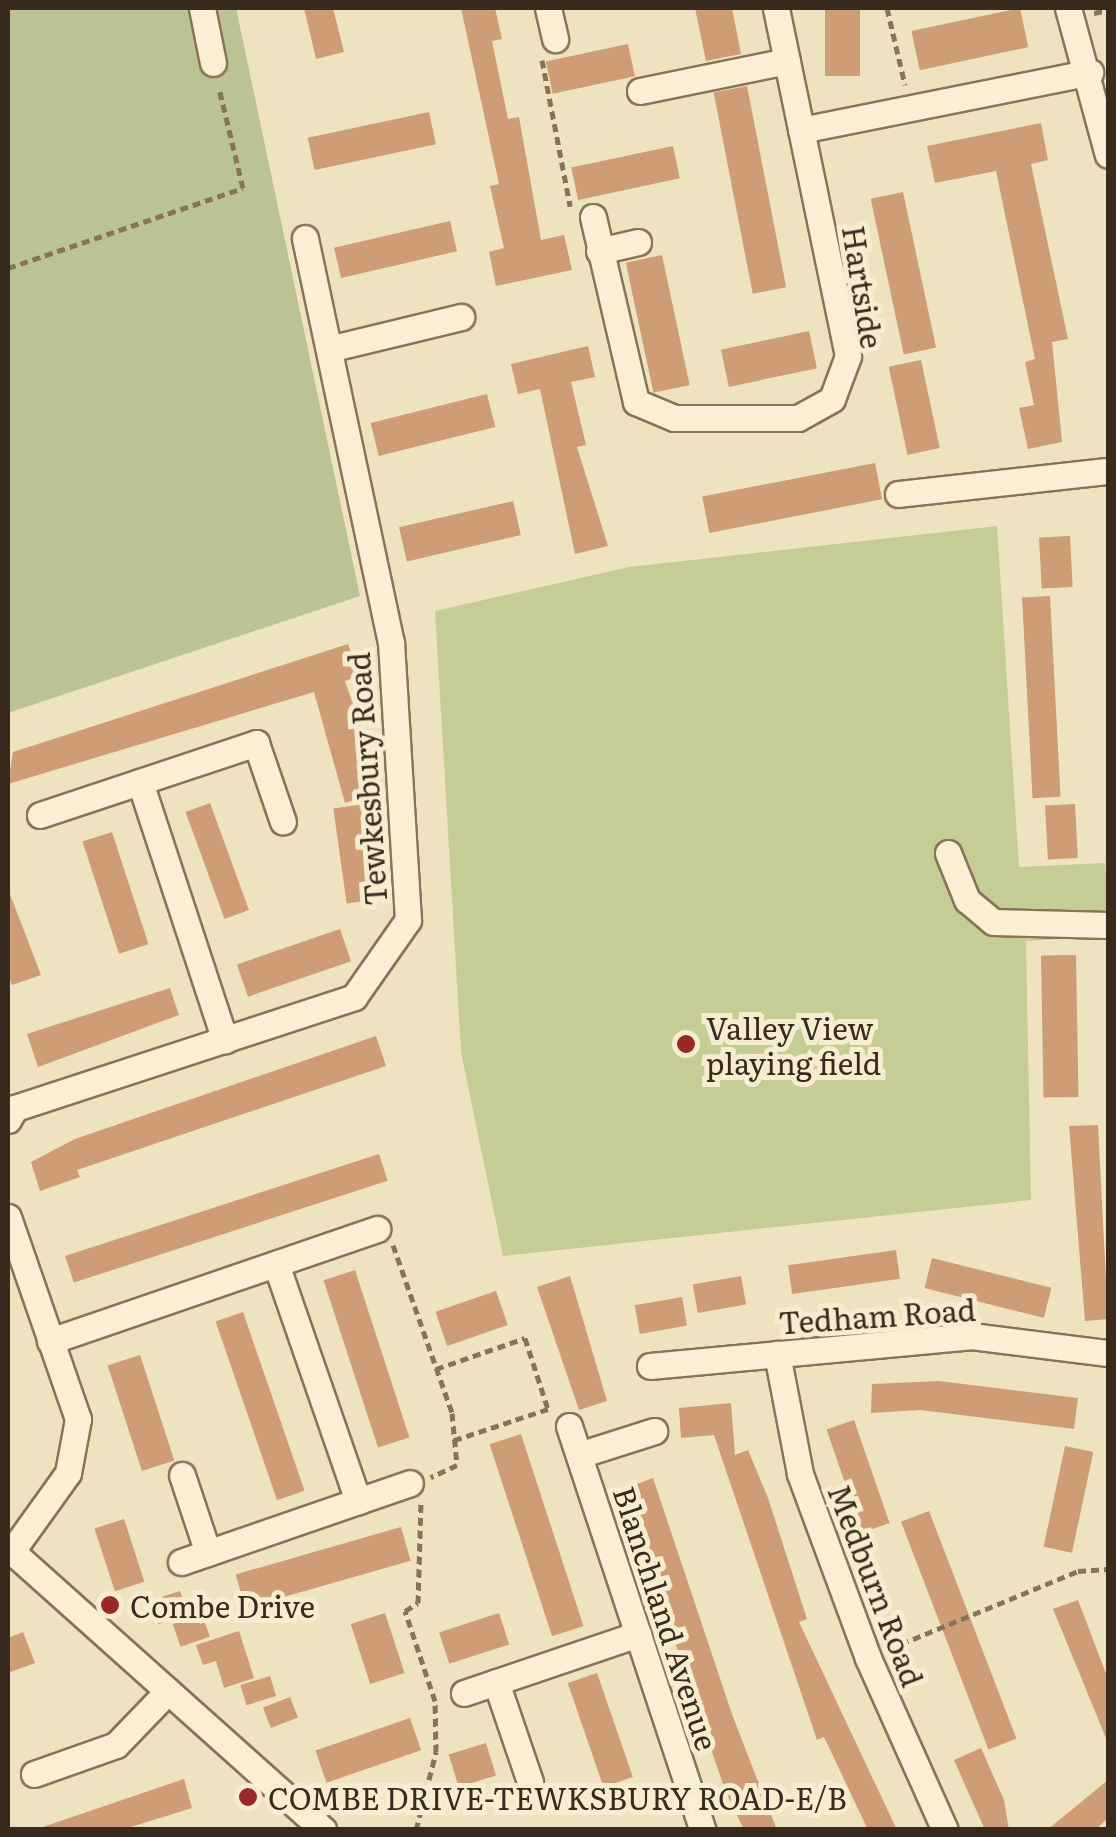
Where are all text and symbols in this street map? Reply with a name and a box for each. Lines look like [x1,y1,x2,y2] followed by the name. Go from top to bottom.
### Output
[837,223,891,351] street label: Hartside
[339,651,393,907] street label: Tewkesbury Road
[706,1009,881,1080] place label: Valley View playing field
[675,1033,697,1055] marker: Valley View playing field
[777,1290,977,1340] street label: Tedham Road
[822,1479,932,1691] street label: Medburn Road
[607,1482,727,1754] street label: Blanchland Avenue
[130,1587,315,1623] place label: Combe Drive
[99,1594,121,1616] marker: Combe Drive
[268,1779,847,1815] place label: COMBE DRIVE-TEWKSBURY ROAD-E/B
[237,1786,259,1808] marker: COMBE DRIVE-TEWKSBURY ROAD-E/B

